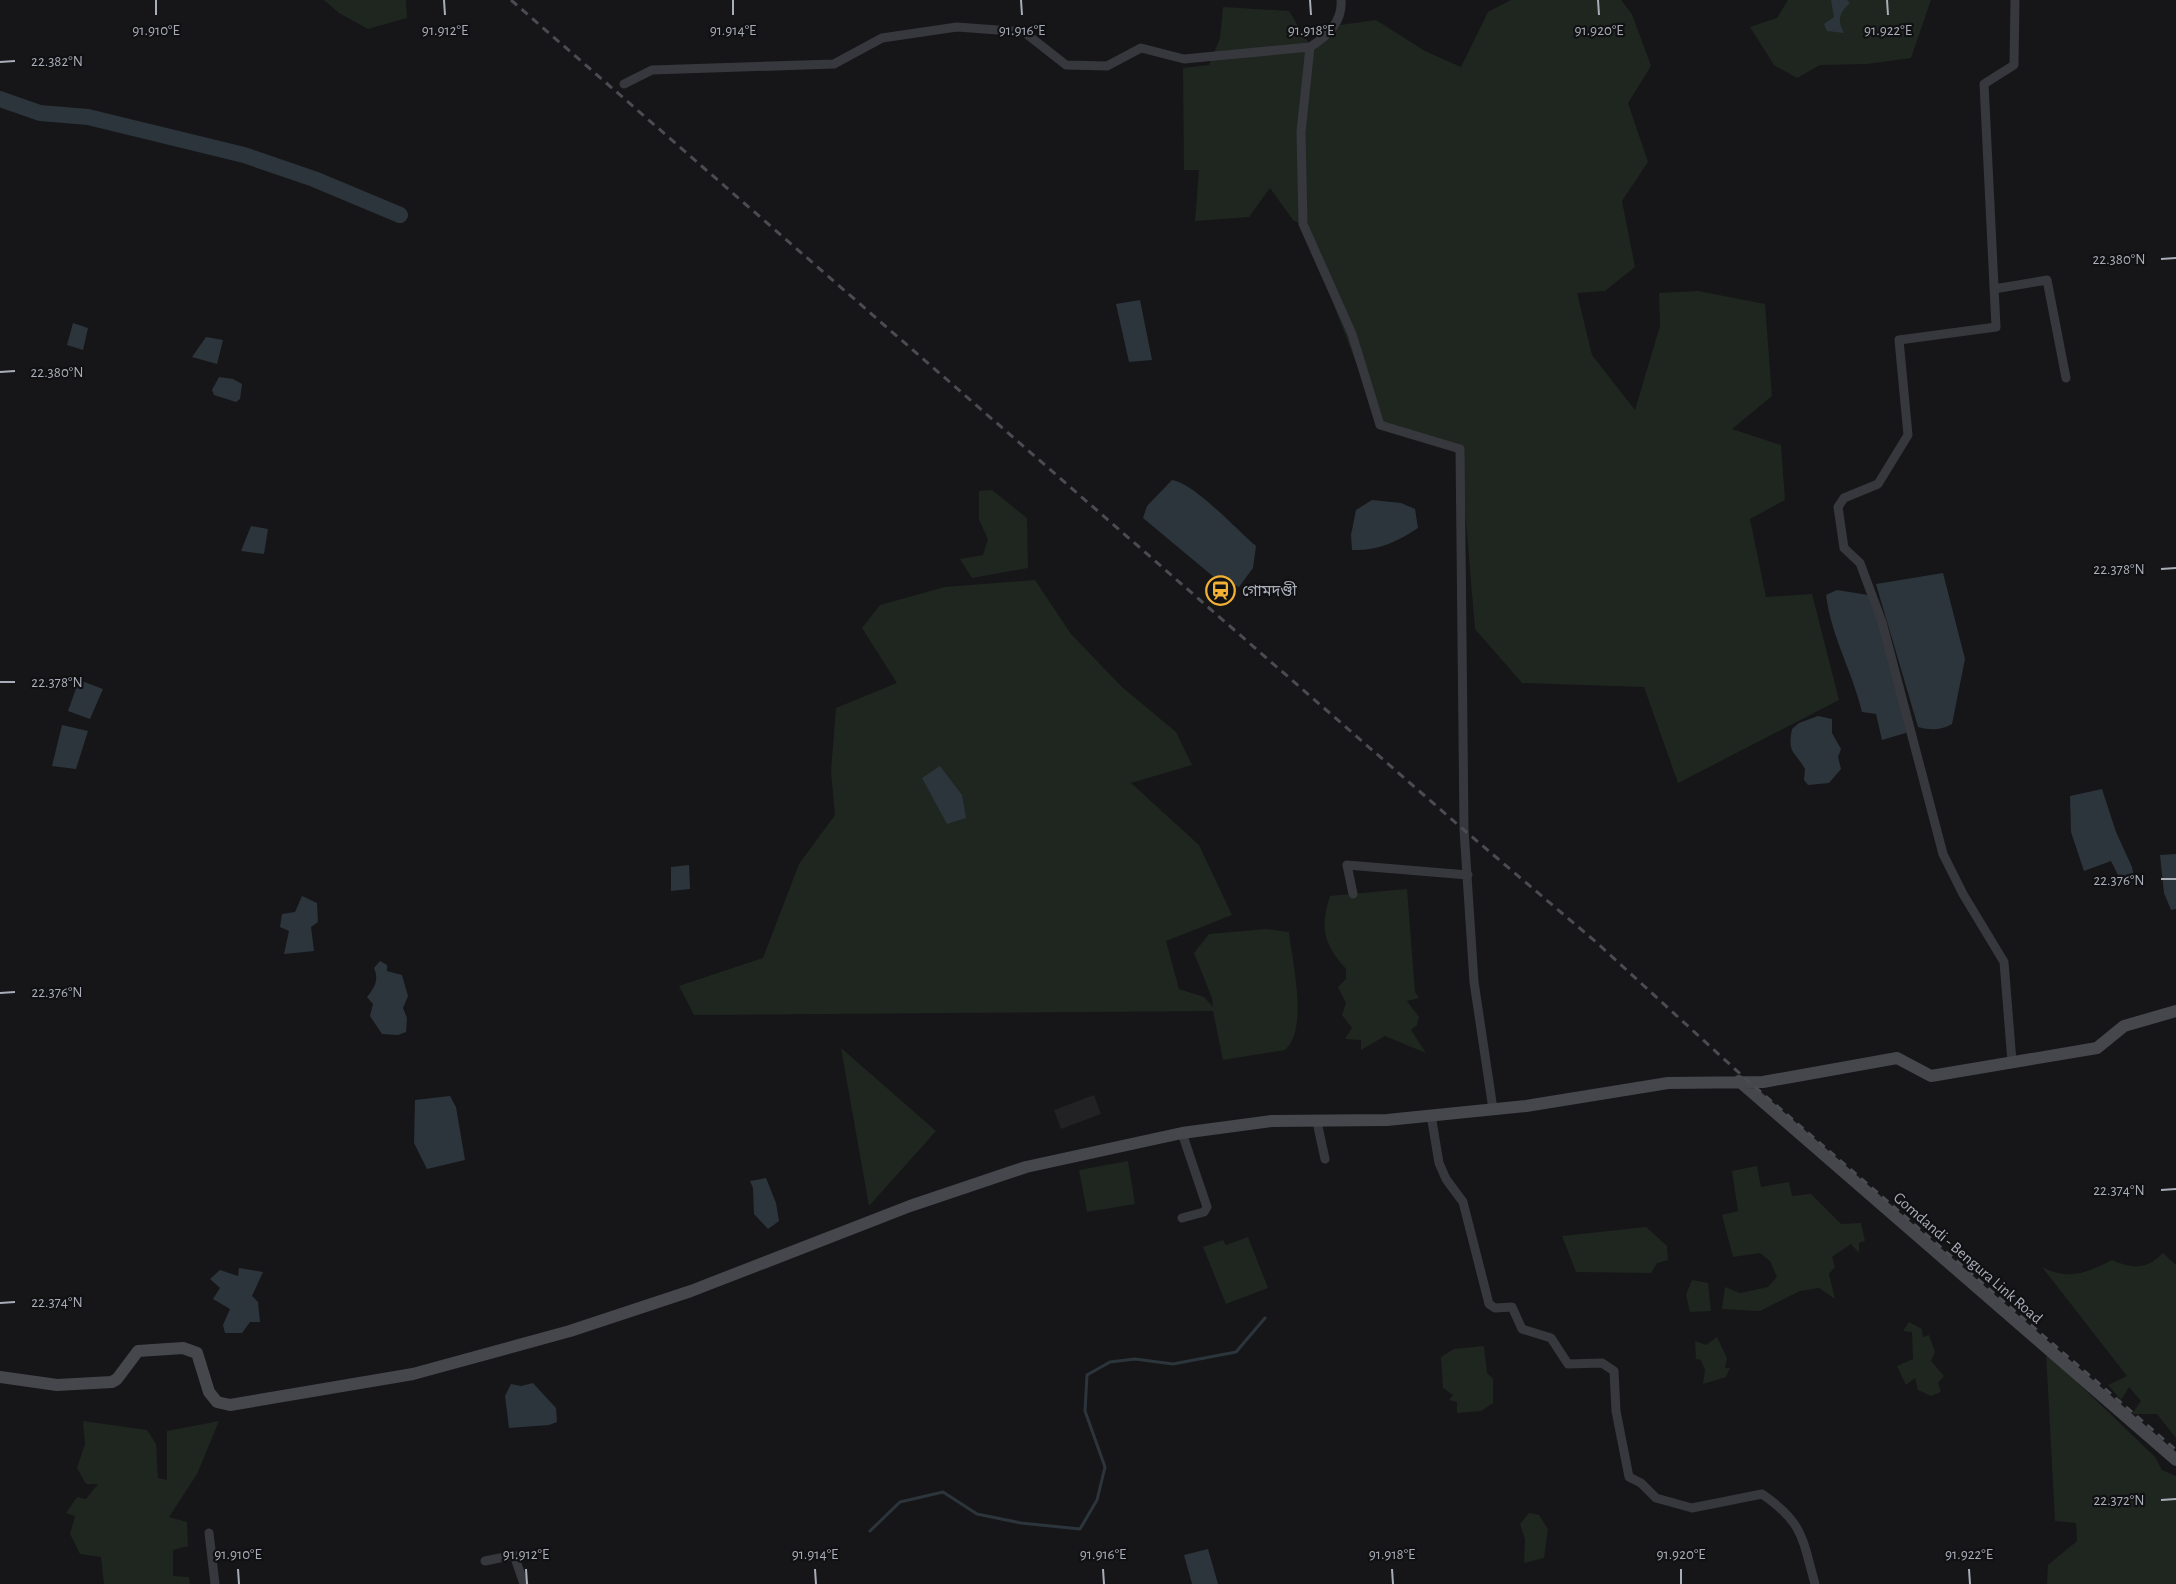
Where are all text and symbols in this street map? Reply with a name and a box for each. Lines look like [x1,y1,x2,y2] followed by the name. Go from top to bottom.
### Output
[132,23,180,38] text: 91.910°E
[422,23,468,38] text: 91.912°E
[710,23,756,38] text: 91.914°E
[999,23,1045,38] text: 91.916°E
[1288,23,1334,38] text: 91.918°E
[1574,23,1624,38] text: 91.920°E
[1864,23,1912,38] text: 91.922°E
[31,54,83,69] text: 22.382°N
[2093,252,2145,267] text: 22.380°N
[31,365,83,380] text: 22.380°N
[2093,562,2145,577] text: 22.378°N
[1205,575,1237,607] station icon: গোমদণ্ডী
[1242,581,1297,599] place label: গোমদণ্ডী
[31,675,83,690] text: 22.378°N
[2093,873,2145,888] text: 22.376°N
[31,985,83,1000] text: 22.376°N
[2093,1183,2145,1198] text: 22.374°N
[1891,1189,2045,1327] street label: Gomdandi - Bengura Link Road
[31,1295,83,1310] text: 22.374°N
[2094,1493,2145,1508] text: 22.372°N
[214,1547,262,1562] text: 91.910°E
[503,1547,549,1562] text: 91.912°E
[792,1547,838,1562] text: 91.914°E
[1080,1547,1126,1562] text: 91.916°E
[1369,1547,1415,1562] text: 91.918°E
[1656,1547,1706,1562] text: 91.920°E
[1945,1547,1993,1562] text: 91.922°E

